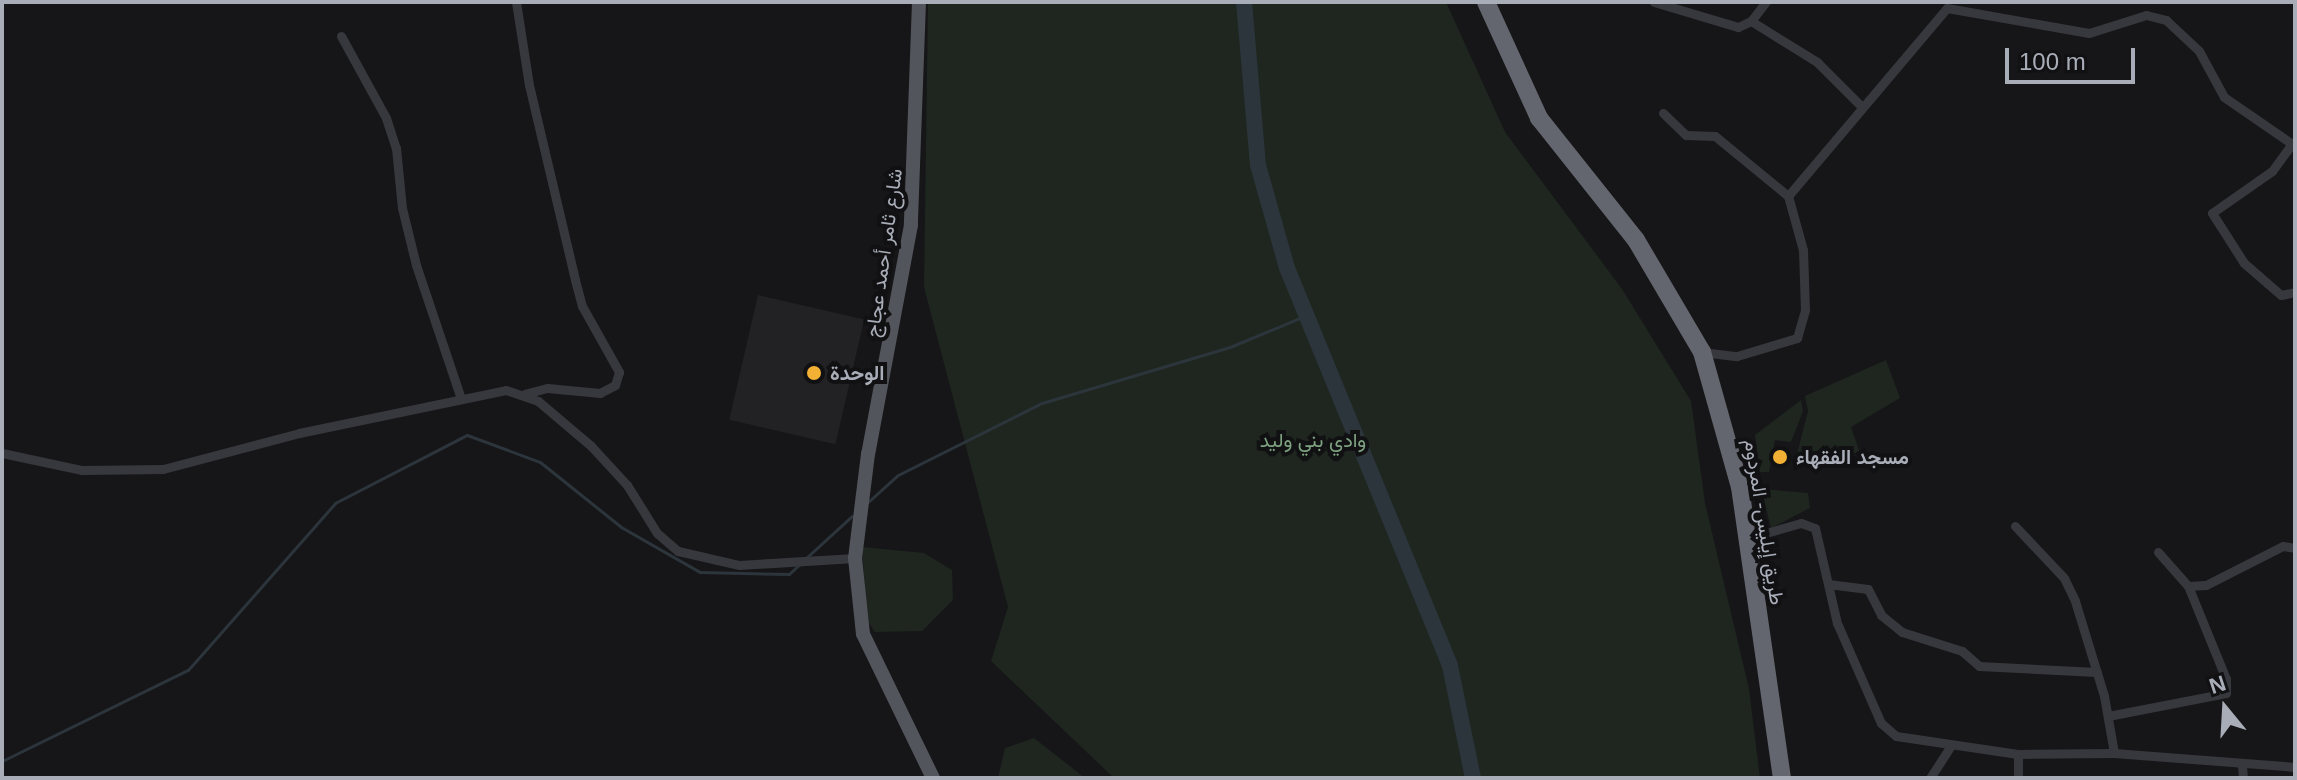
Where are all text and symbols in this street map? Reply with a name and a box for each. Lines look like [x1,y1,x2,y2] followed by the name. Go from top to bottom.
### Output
[2009,32,2139,82] scale bar
[2019,48,2086,75] text: 100 m
[860,167,908,339] street label: شارع ثامر أحمد عجاج
[830,361,884,385] place label: الوحدة
[805,364,823,382] marker: الوحدة
[1260,428,1366,452] park label: وادي بني وليد
[1739,437,1789,607] street label: طريق إيليس- المردوم
[1796,445,1909,469] place label: مسجد الفقهاء
[1771,448,1789,466] marker: مسجد الفقهاء
[2185,668,2265,748] north arrow
[2206,670,2229,699] text: N

